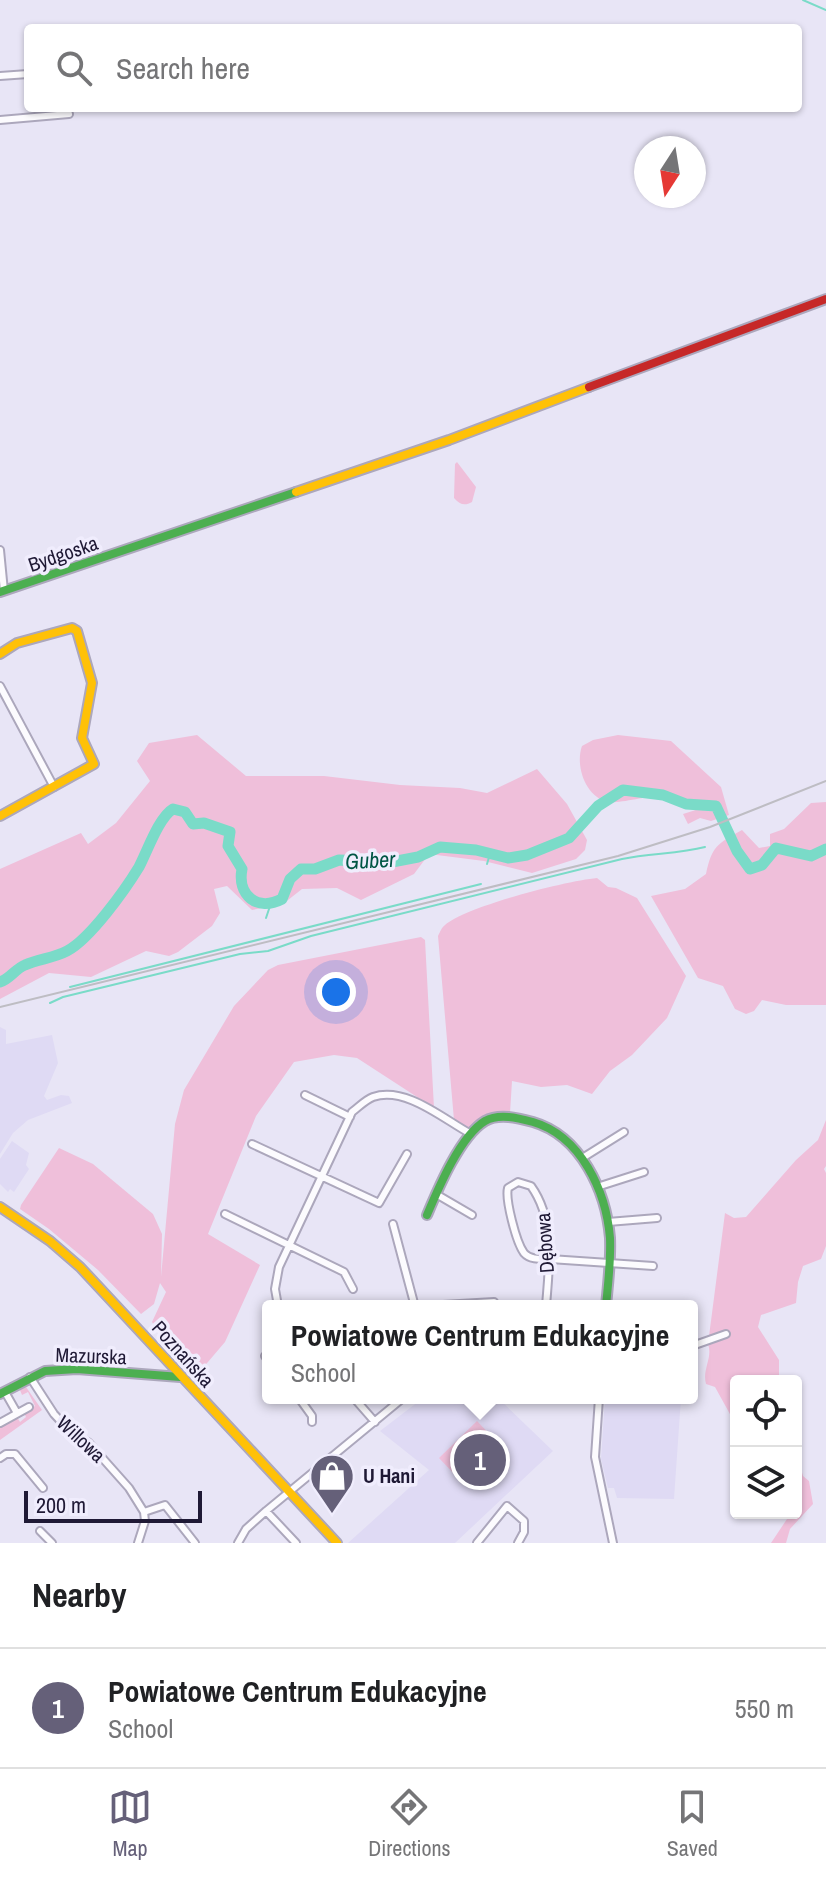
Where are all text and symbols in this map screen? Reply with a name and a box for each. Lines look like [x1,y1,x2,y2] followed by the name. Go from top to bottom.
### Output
[24,24,802,112] search box
[52,46,96,90] icon: search
[116,48,250,88] text: Search here
[634,136,706,208] north arrow
[24,529,101,578] street label: Bydgoska
[344,844,397,876] water label: Guber
[316,972,356,1012] your location
[529,1212,560,1274] street label: Dębowa
[262,1300,698,1404] popup
[146,1314,221,1393] street label: Poznańska
[291,1315,669,1355] text: Powiatowe Centrum Edukacyjne
[55,1341,127,1370] street label: Mazurska
[291,1355,356,1390] text: School
[730,1375,802,1519] map controls
[730,1375,802,1447] button: locate
[51,1409,112,1468] street label: Willowa
[454,1430,506,1490] pin: 1
[730,1447,802,1519] button: layers
[308,1452,356,1515] shop icon: U Hani
[363,1462,415,1489] place label: U Hani
[24,1487,202,1523] scale bar
[36,1490,86,1520] text: 200 m
[32,1572,127,1618] text: Nearby
[108,1671,487,1711] text: Powiatowe Centrum Edukacyjne
[52,1691,64,1726] text: 1
[735,1691,794,1726] text: 550 m
[108,1711,173,1746] text: School
[108,1785,152,1863] tab: Map
[368,1785,451,1863] tab: Directions
[667,1785,718,1863] tab: Saved

